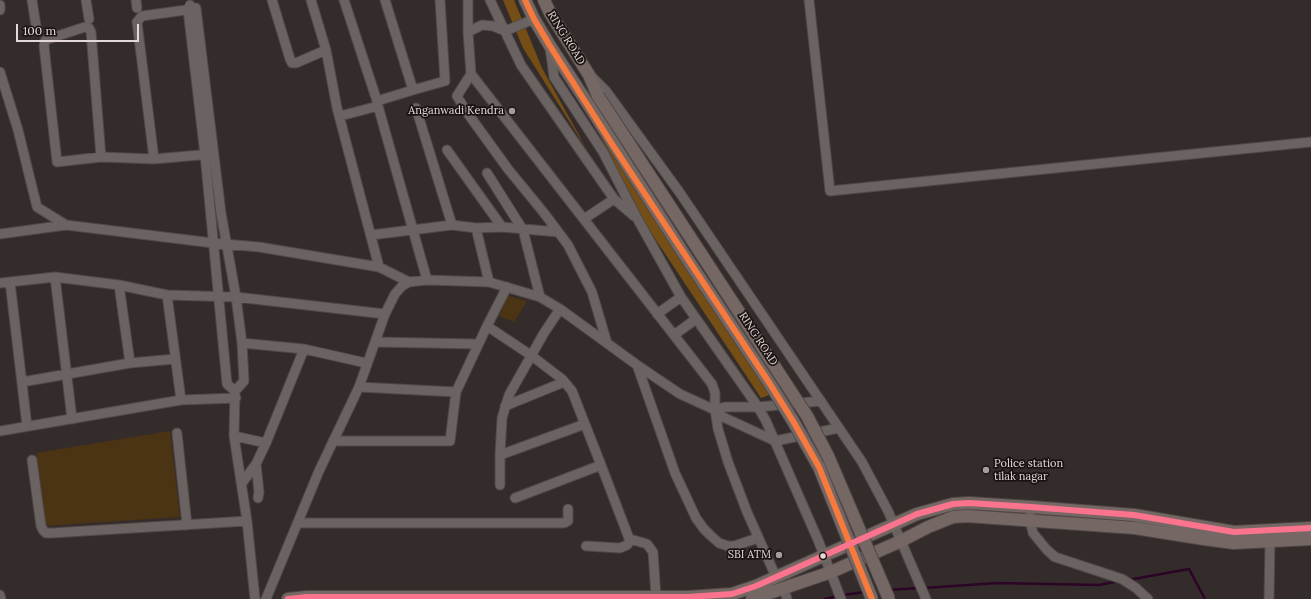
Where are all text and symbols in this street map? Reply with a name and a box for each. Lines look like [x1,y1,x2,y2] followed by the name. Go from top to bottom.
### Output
[544,9,588,67] street label: RING ROAD
[18,16,141,42] scale bar
[23,23,56,38] text: 100 m
[408,104,504,118] place label: Anganwadi Kendra
[507,106,517,116] marker: Anganwadi Kendra
[736,310,780,368] street label: RING ROAD
[994,457,1063,483] place label: Police station tilak nagar
[981,465,991,475] marker: Police station tilak nagar
[728,548,771,562] place label: SBI ATM
[774,550,784,560] marker: SBI ATM
[818,551,828,561] unlabelled marker

